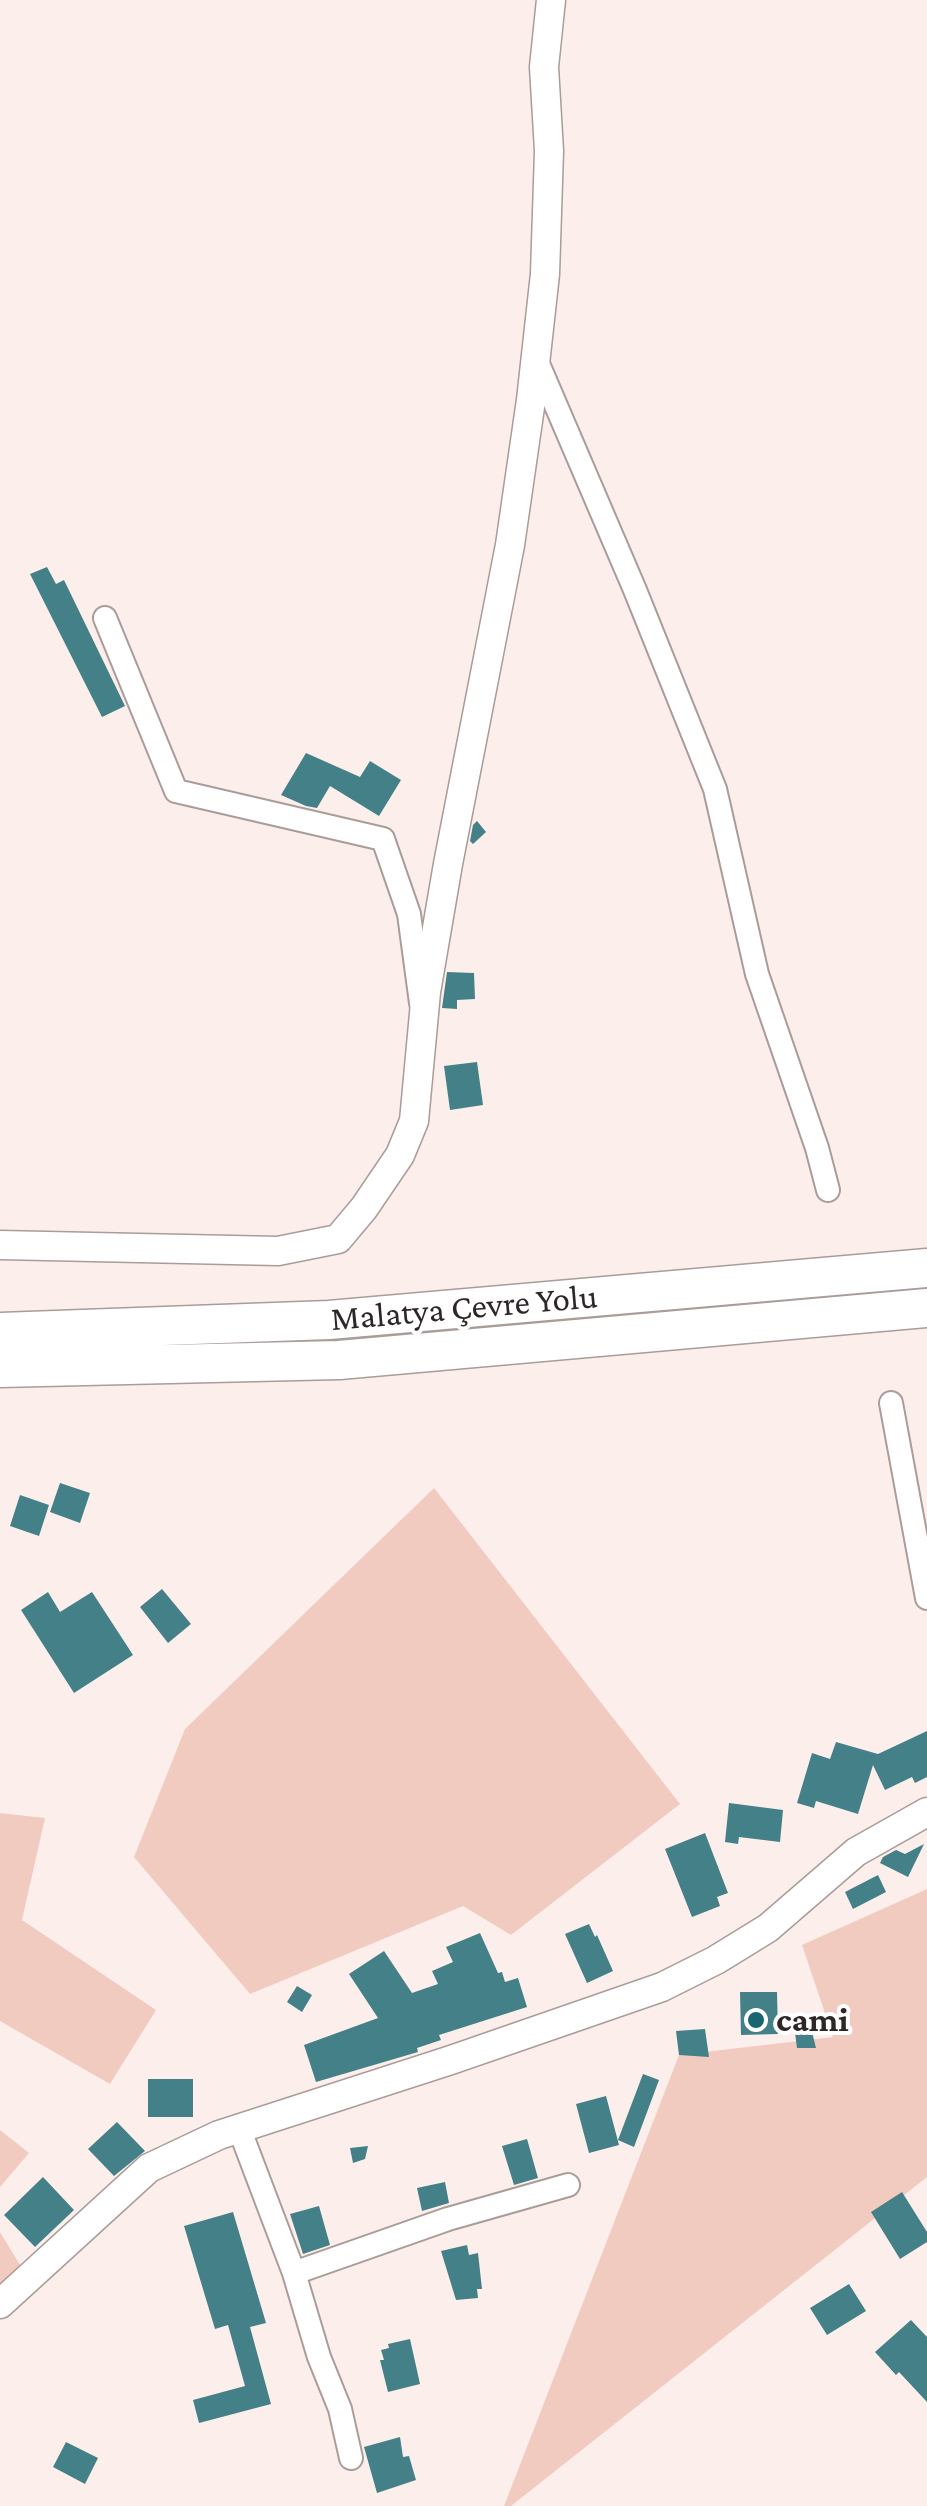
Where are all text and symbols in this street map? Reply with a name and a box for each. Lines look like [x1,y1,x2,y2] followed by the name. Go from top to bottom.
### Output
[329,1275,599,1341] street label: Malatya Çevre Yolu
[776,1999,849,2041] place label: cami
[745,2009,767,2031] marker: cami

